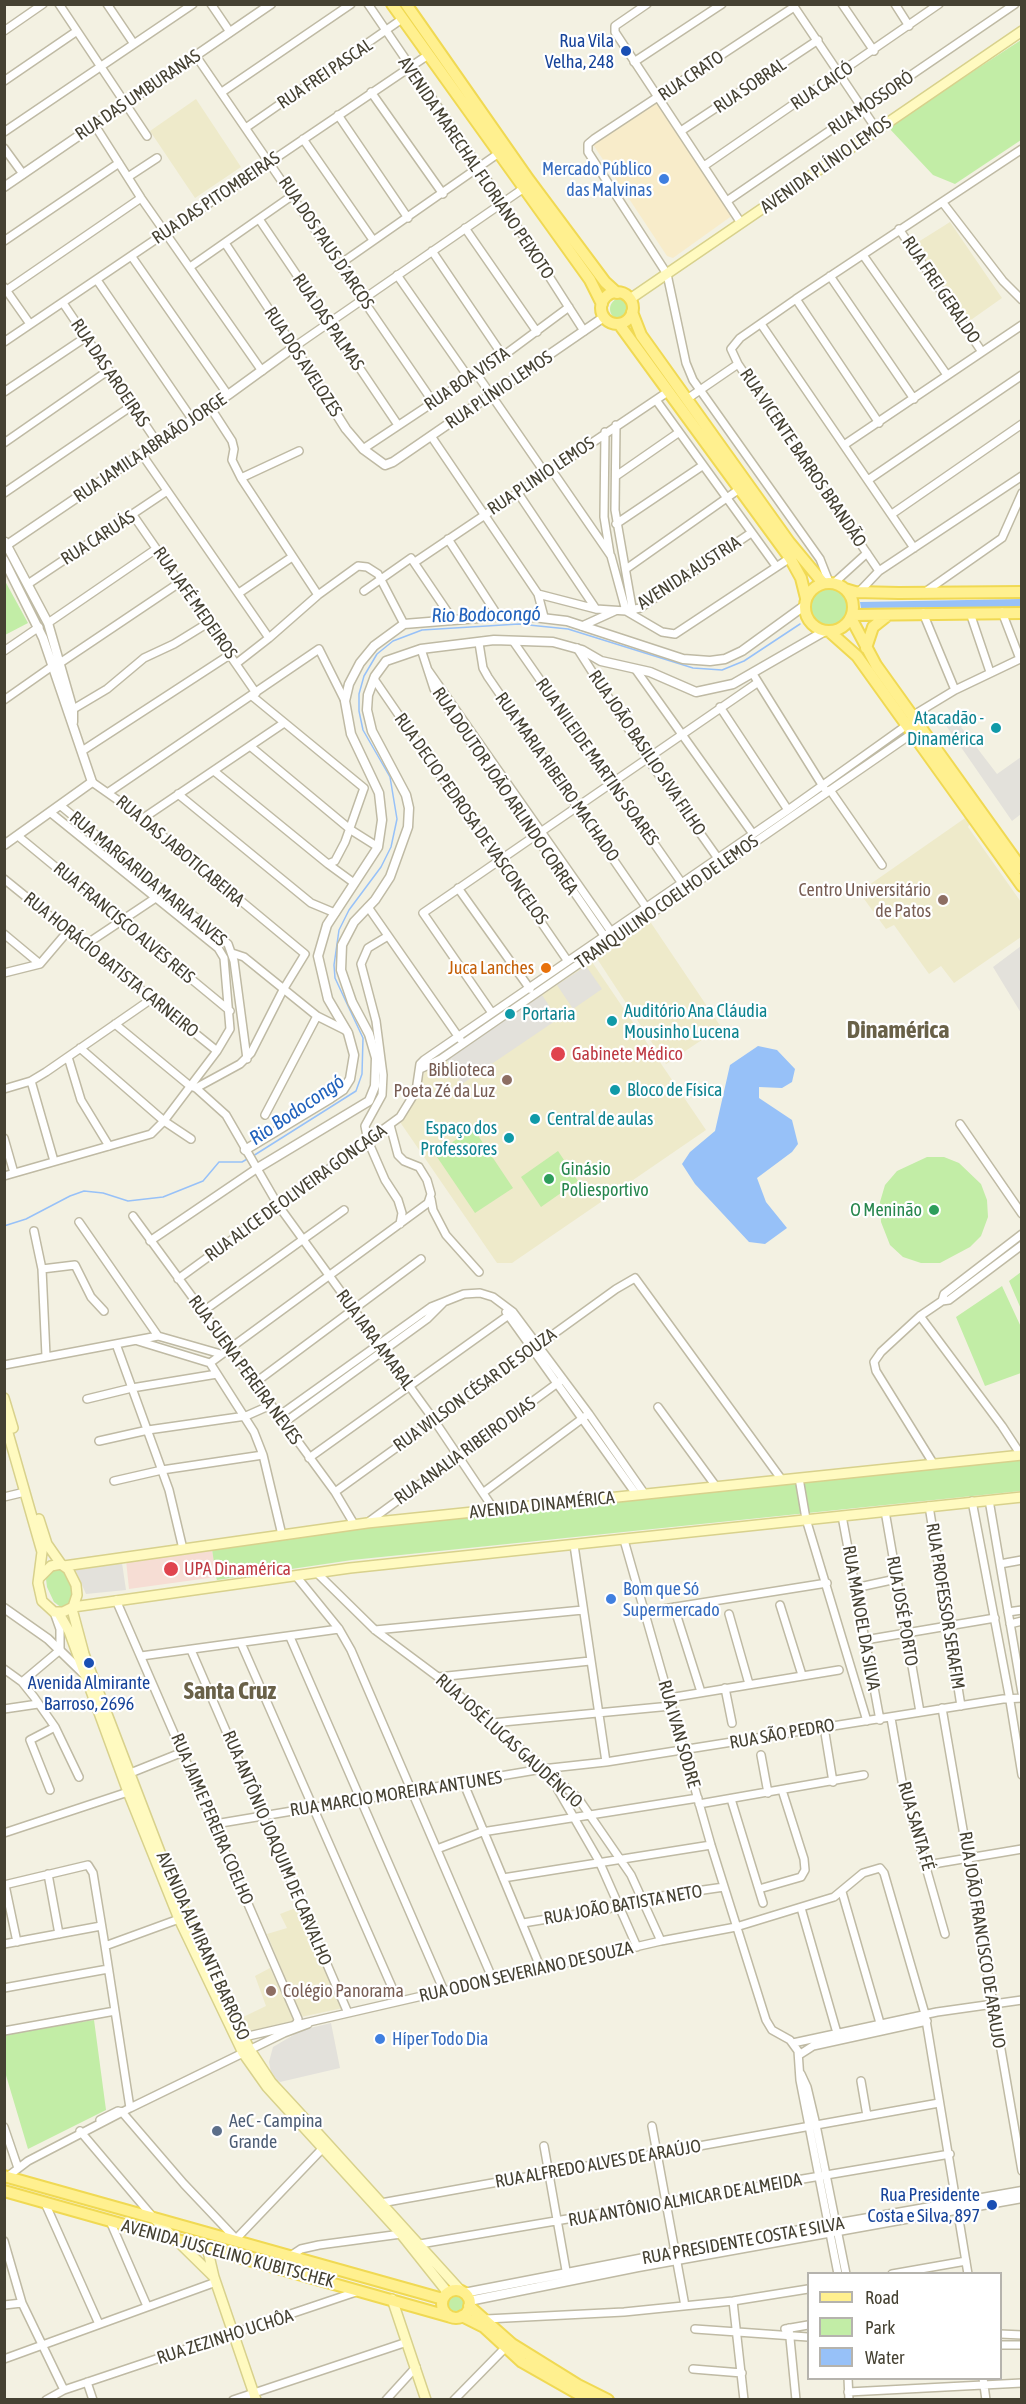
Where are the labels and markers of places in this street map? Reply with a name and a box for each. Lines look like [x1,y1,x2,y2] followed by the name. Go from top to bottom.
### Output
[545,30,614,72] place label: Rua Vila Velha, 248
[619,44,633,58] marker: Rua Vila Velha, 248
[542,158,652,201] place label: Mercado Público das Malvinas
[657,172,671,186] marker: Mercado Público das Malvinas
[907,707,984,750] place label: Atacadão - Dinamérica
[989,721,1003,735] marker: Atacadão - Dinamérica
[798,879,931,922] place label: Centro Universitário de Patos
[936,893,950,907] marker: Centro Universitário de Patos
[448,957,534,979] place label: Juca Lanches
[539,961,553,975] marker: Juca Lanches
[624,1000,767,1042] place label: Auditório Ana Cláudia Mousinho Lucena
[522,1003,576,1025] place label: Portaria
[503,1007,517,1021] marker: Portaria
[605,1014,619,1028] marker: Auditório Ana Cláudia Mousinho Lucena
[572,1043,683,1065] place label: Gabinete Médico
[549,1045,567,1063] marker: Gabinete Médico
[393,1059,495,1102] place label: Biblioteca Poeta Zé da Luz
[500,1073,514,1087] marker: Biblioteca Poeta Zé da Luz
[627,1079,722,1101] place label: Bloco de Física
[608,1083,622,1097] marker: Bloco de Física
[547,1108,653,1130] place label: Central de aulas
[528,1112,542,1126] marker: Central de aulas
[420,1117,497,1160] place label: Espaço dos Professores
[502,1131,516,1145] marker: Espaço dos Professores
[561,1158,649,1200] place label: Ginásio Poliesportivo
[542,1172,556,1186] marker: Ginásio Poliesportivo
[850,1199,922,1221] place label: O Meninão
[927,1203,941,1217] marker: O Meninão
[184,1558,291,1580] place label: UPA Dinamérica
[162,1560,180,1578] marker: UPA Dinamérica
[623,1578,720,1620] place label: Bom que Só Supermercado
[604,1592,618,1606] marker: Bom que Só Supermercado
[82,1656,96,1670] marker: Avenida Almirante Barroso, 2696
[28,1672,150,1714] place label: Avenida Almirante Barroso, 2696
[283,1980,404,2002] place label: Colégio Panorama
[264,1984,278,1998] marker: Colégio Panorama
[392,2028,488,2050] place label: Híper Todo Dia
[373,2032,387,2046] marker: Híper Todo Dia
[229,2110,323,2152] place label: AeC - Campina Grande
[210,2124,224,2138] marker: AeC - Campina Grande
[867,2184,980,2226] place label: Rua Presidente Costa e Silva, 897
[985,2198,999,2212] marker: Rua Presidente Costa e Silva, 897

